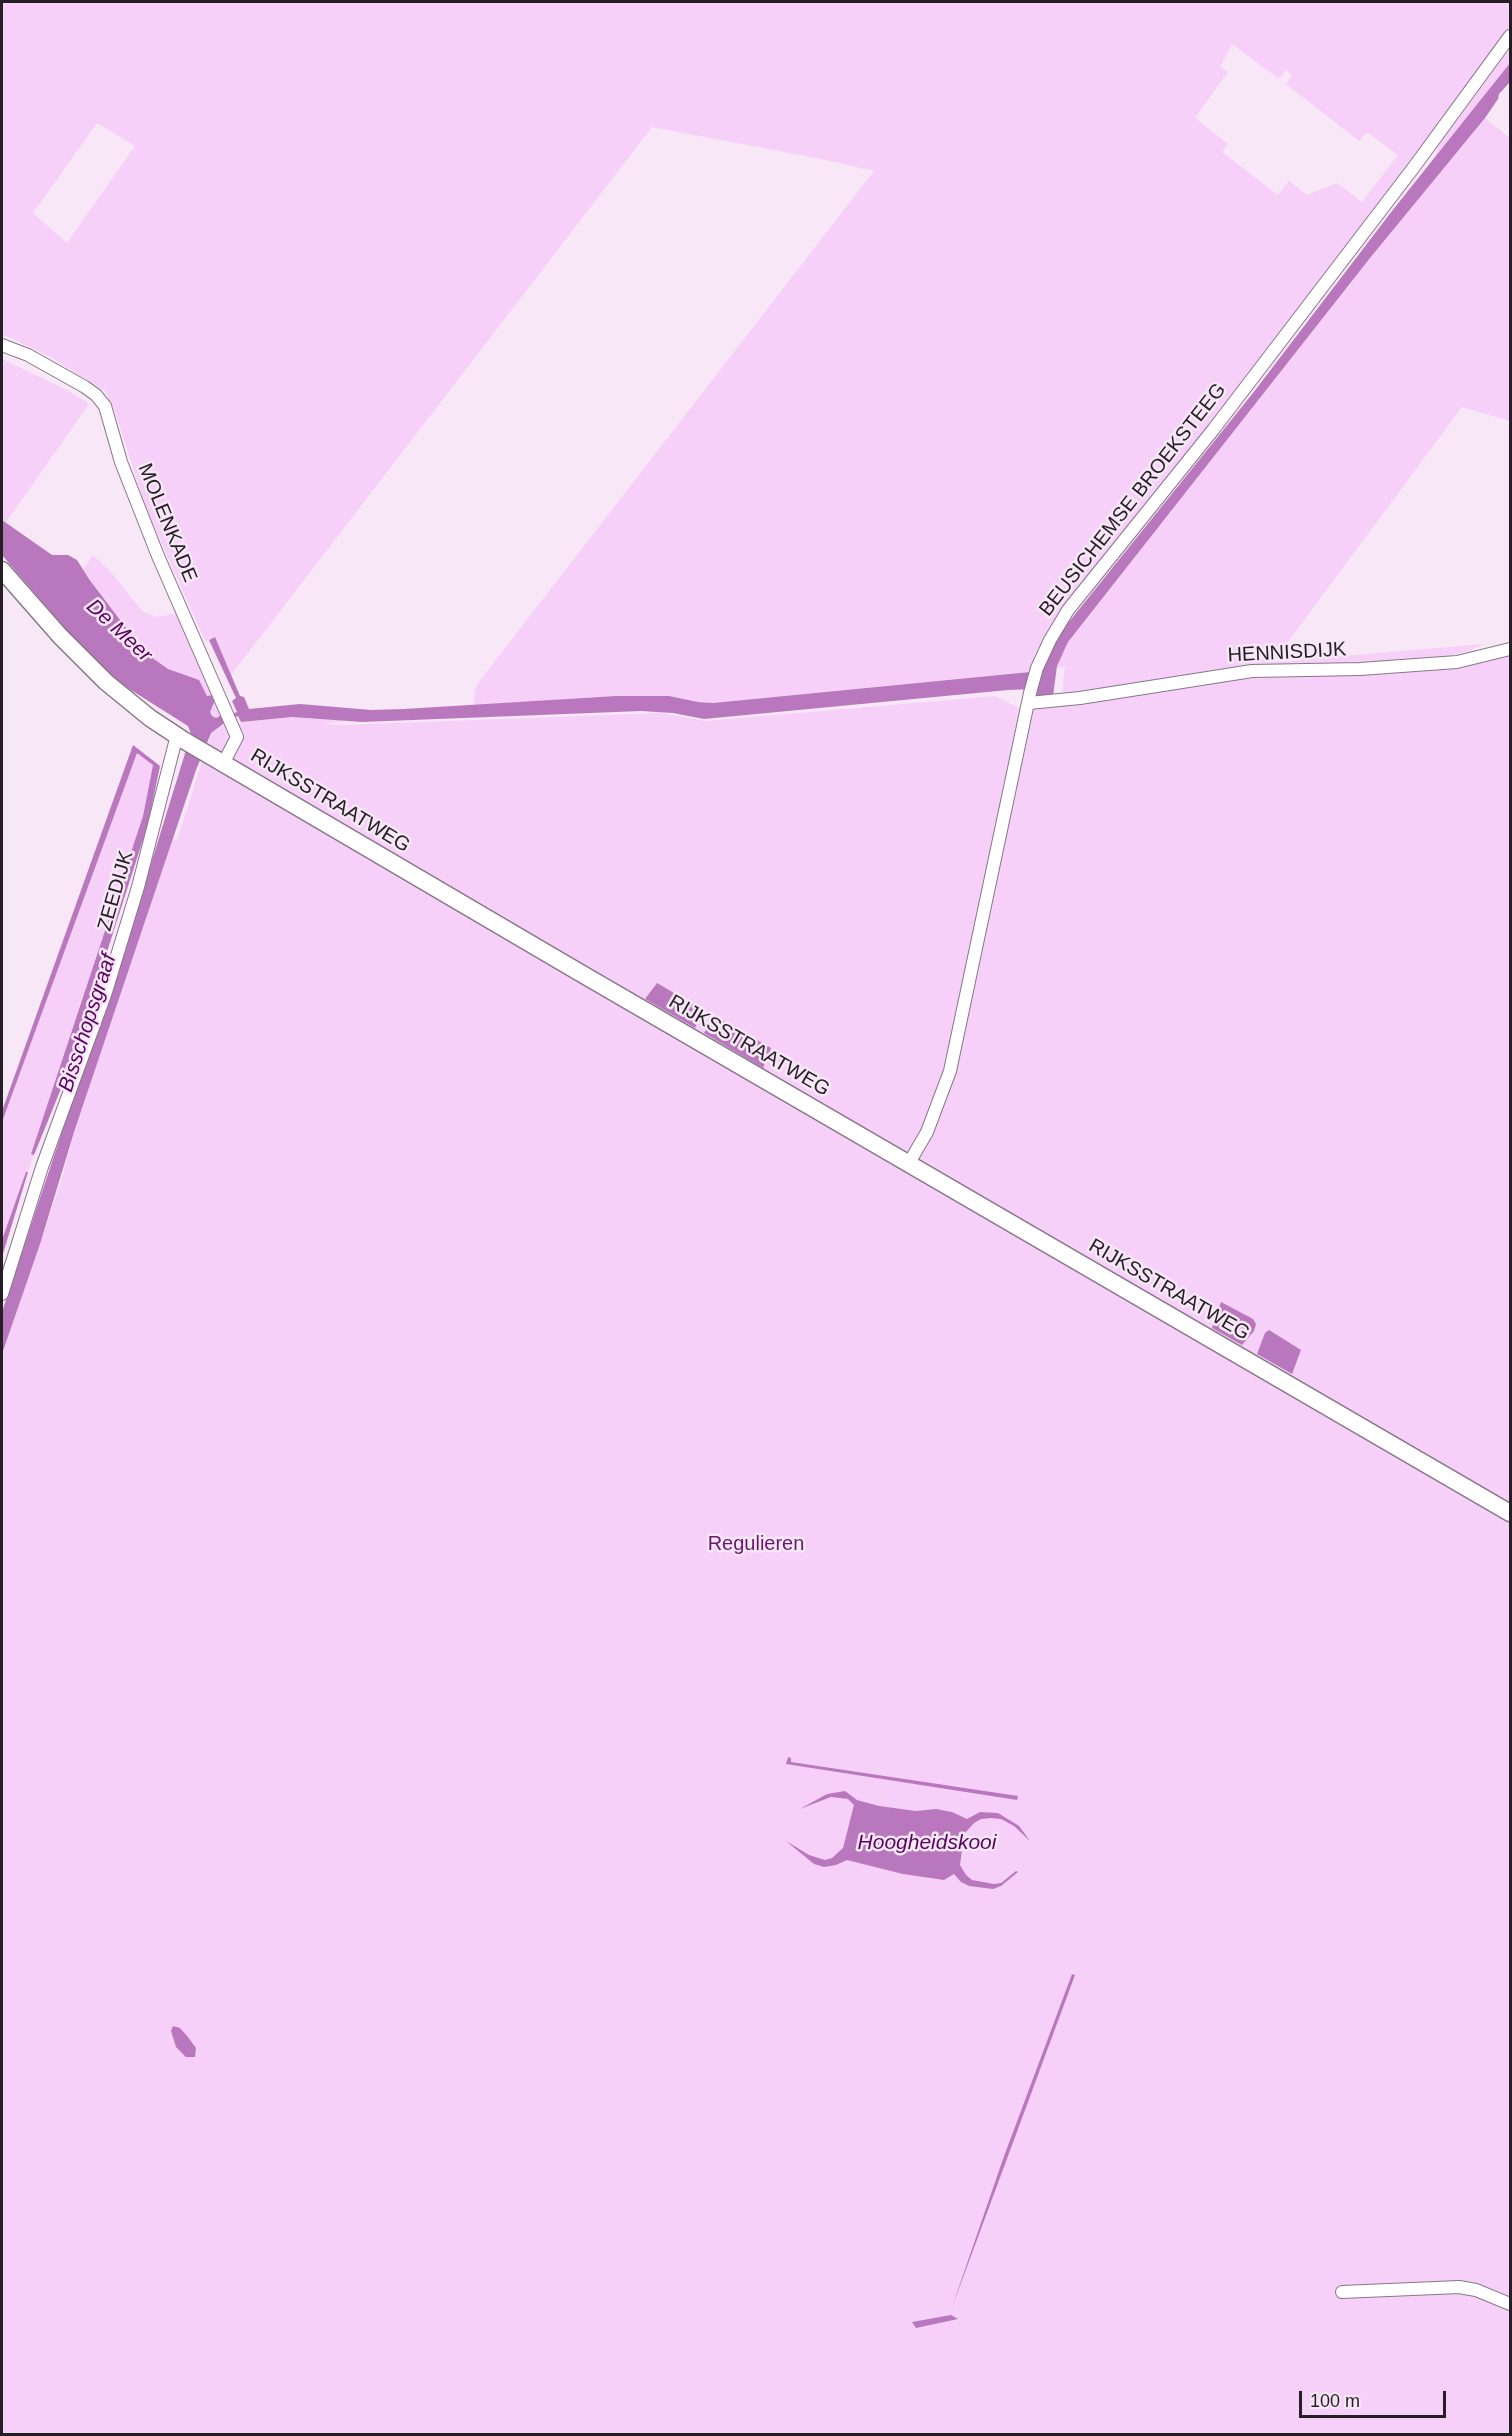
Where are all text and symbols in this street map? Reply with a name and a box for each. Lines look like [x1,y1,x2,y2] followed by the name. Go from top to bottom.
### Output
[1035,379,1231,621] street label: BEUSICHEMSE BROEKSTEEG
[132,460,202,586] street label: MOLENKADE
[81,594,157,668] water label: De Meer
[1227,638,1347,668] street label: HENNISDIJK
[246,744,414,858] street label: RIJKSSTRAATWEG
[93,848,139,934] street label: ZEEDIJK
[54,951,122,1095] water label: Bisschopsgraaf
[664,990,834,1102] street label: RIJKSSTRAATWEG
[1084,1234,1254,1346] street label: RIJKSSTRAATWEG
[708,1532,804,1556] park label: Regulieren
[858,1830,996,1856] water label: Hoogheidskooi
[1302,2379,1449,2417] scale bar
[1310,2391,1360,2411] text: 100 m

